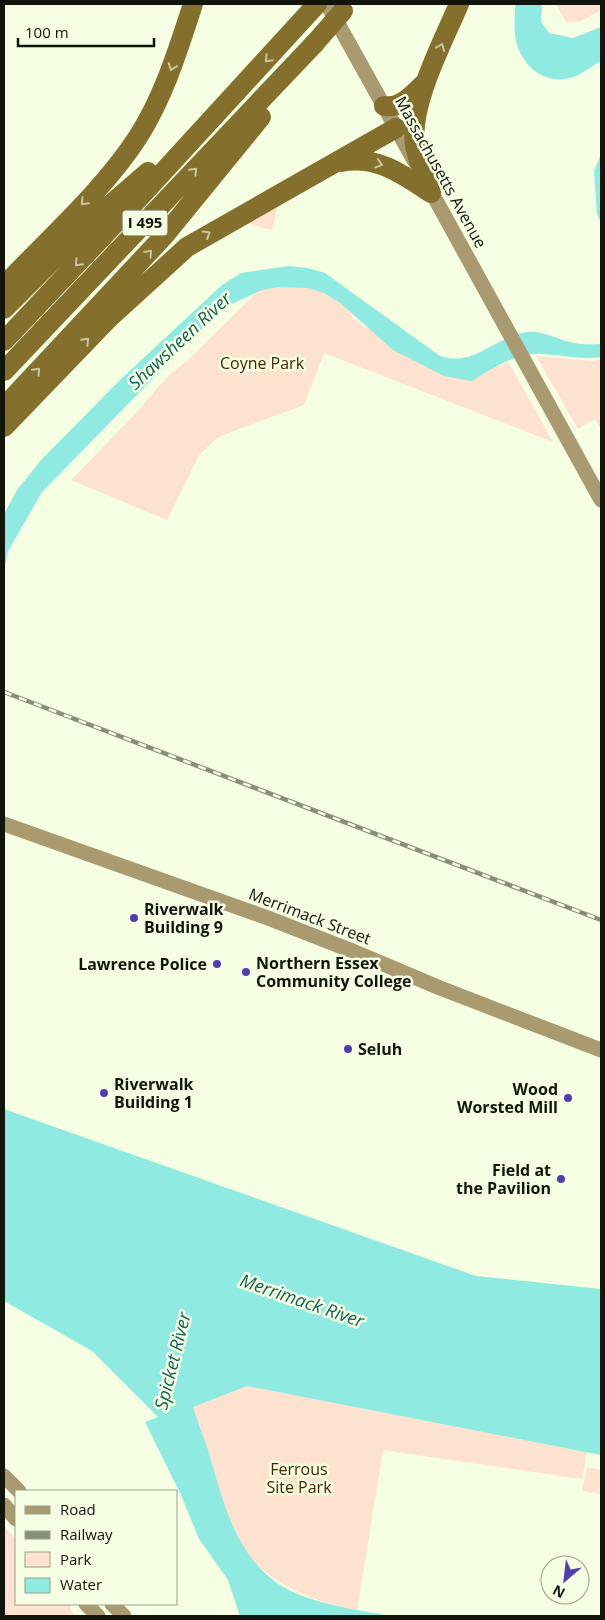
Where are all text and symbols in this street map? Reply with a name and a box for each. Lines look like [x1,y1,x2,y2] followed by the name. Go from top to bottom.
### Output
[18,15,154,47] scale bar
[25,22,69,42] text: 100 m
[435,43,445,52] one-way arrow
[265,53,274,62] one-way arrow
[168,62,178,70] one-way arrow
[390,92,492,252] street label: Massachusetts Avenue
[374,158,383,168] one-way arrow
[188,168,197,177] one-way arrow
[81,196,90,205] one-way arrow
[122,210,168,236] road number: I 495
[202,231,211,241] one-way arrow
[143,250,152,259] one-way arrow
[75,257,84,266] one-way arrow
[123,286,237,394] water label: Shawsheen River
[80,338,89,347] one-way arrow
[220,352,305,374] park label: Coyne Park
[31,368,40,377] one-way arrow
[246,883,374,950] street label: Merrimack Street
[144,898,224,938] place label: Riverwalk Building 9
[128,912,140,924] marker: Riverwalk Building 9
[256,952,411,992] place label: Northern Essex Community College
[78,953,207,975] place label: Lawrence Police
[211,958,223,970] marker: Lawrence Police
[240,966,252,978] marker: Northern Essex Community College
[358,1038,402,1060] place label: Seluh
[342,1043,354,1055] marker: Seluh
[114,1073,194,1113] place label: Riverwalk Building 1
[457,1078,558,1118] place label: Wood Worsted Mill
[98,1087,110,1099] marker: Riverwalk Building 1
[562,1092,574,1104] marker: Wood Worsted Mill
[456,1159,551,1199] place label: Field at the Pavilion
[555,1173,567,1185] marker: Field at the Pavilion
[237,1268,368,1333] water label: Merrimack River
[148,1309,196,1412] water label: Spicket River
[266,1458,332,1498] park label: Ferrous Site Park
[15,1490,178,1605] legend
[60,1499,96,1519] text: Road
[60,1524,113,1544] text: Railway
[60,1549,91,1569] text: Park
[540,1555,590,1605] north arrow
[60,1574,102,1594] text: Water
[549,1581,568,1603] text: N

